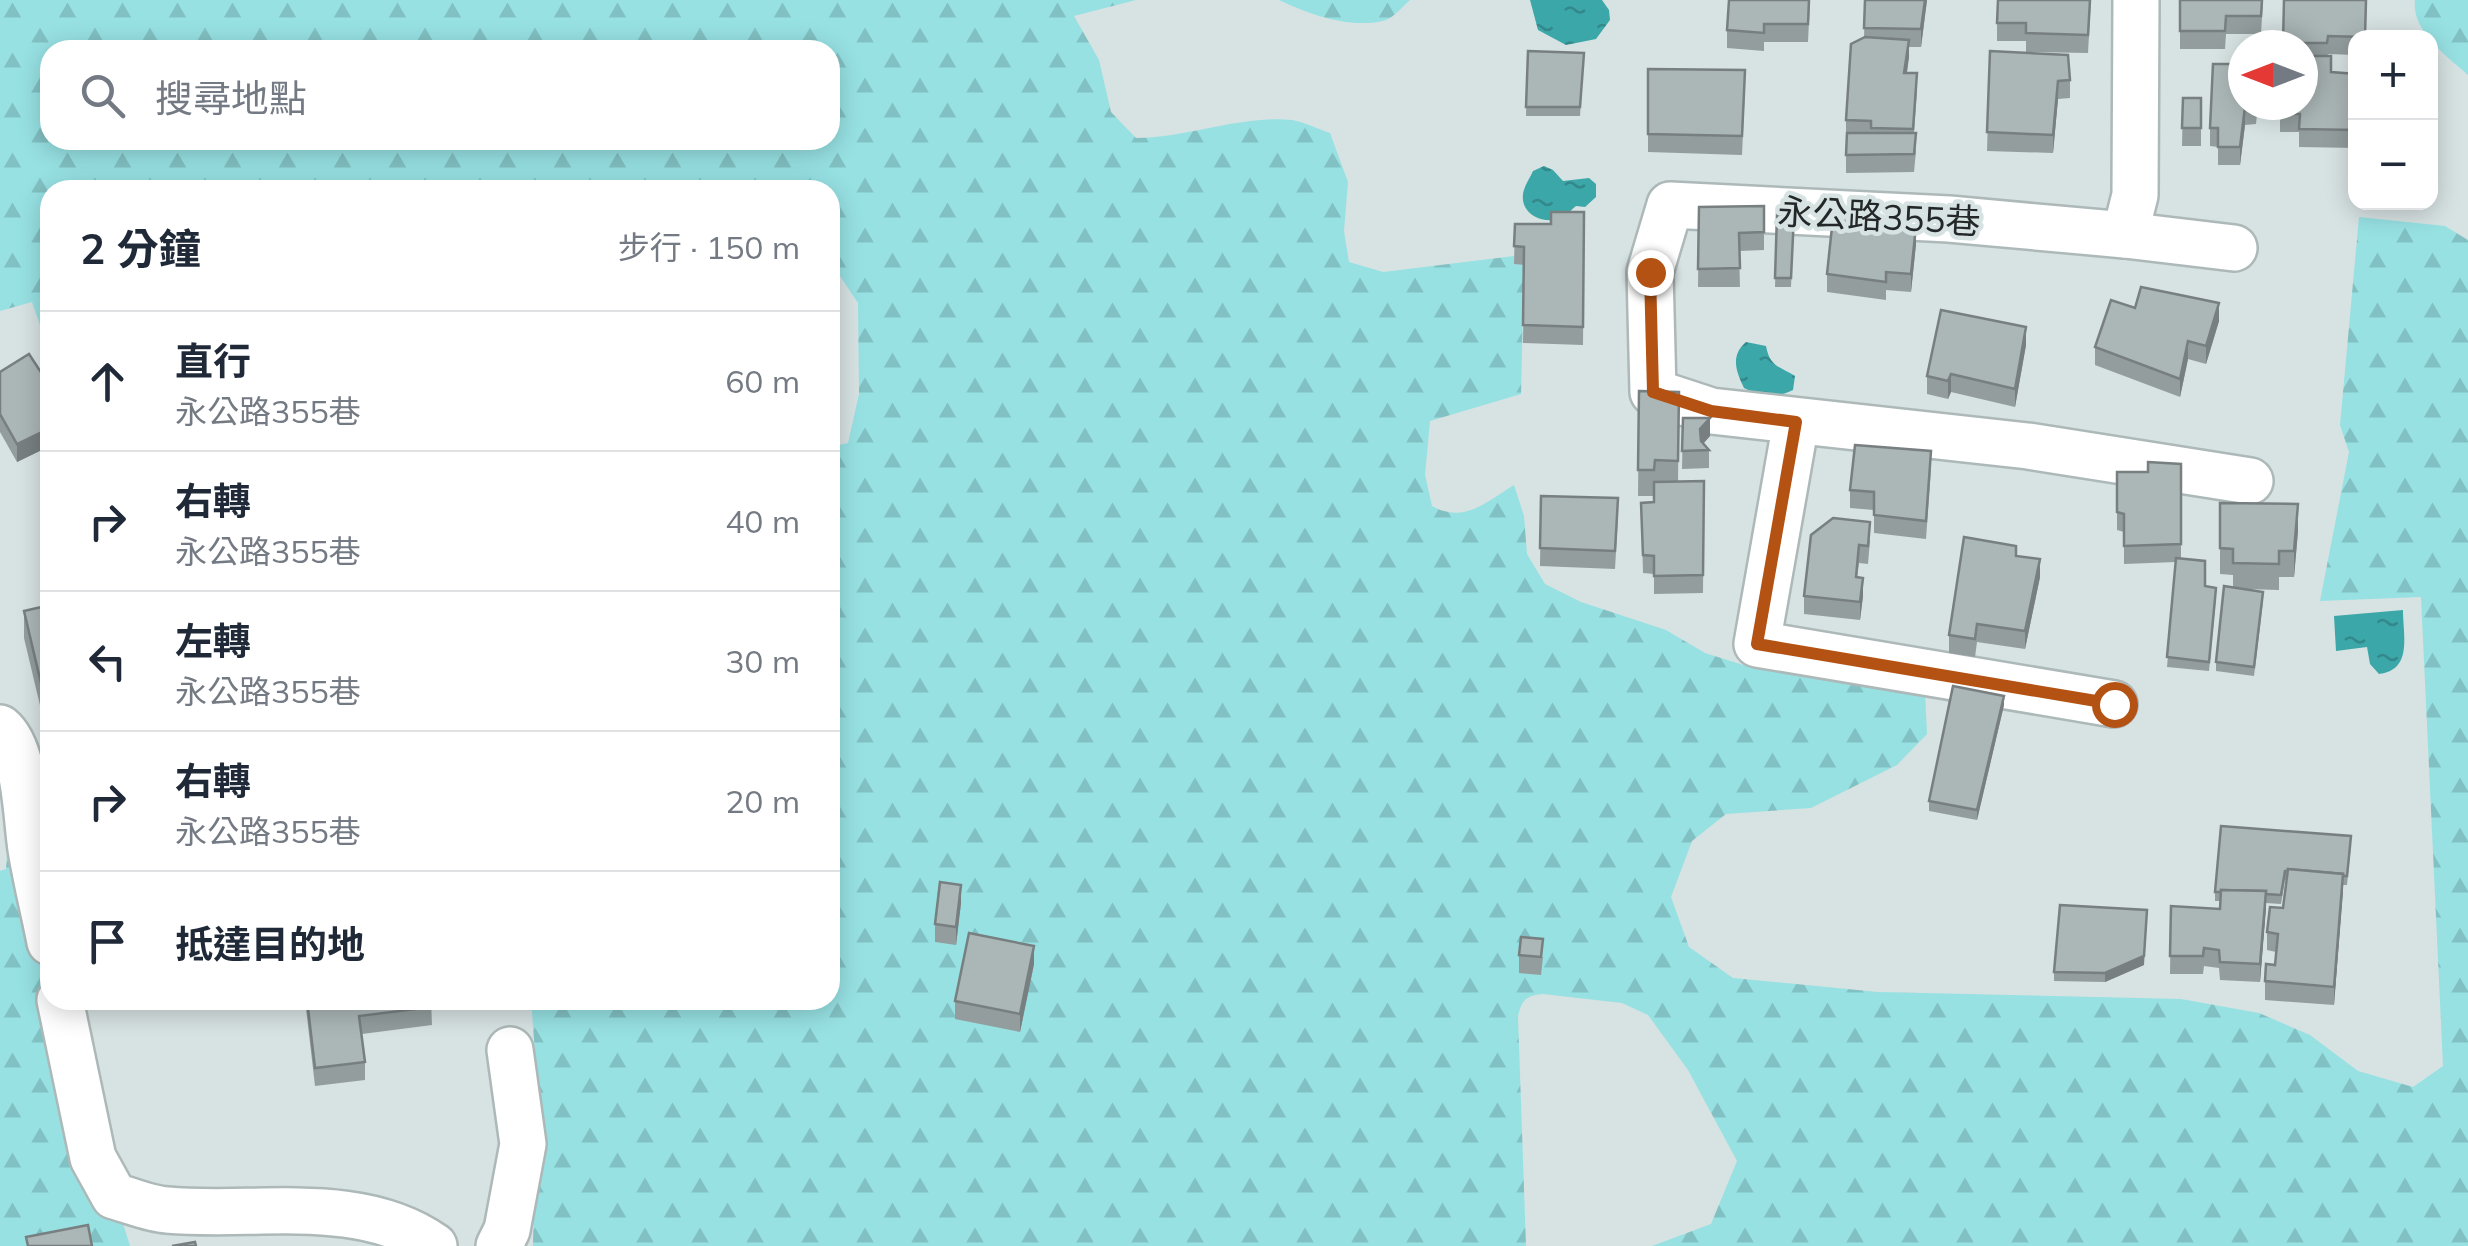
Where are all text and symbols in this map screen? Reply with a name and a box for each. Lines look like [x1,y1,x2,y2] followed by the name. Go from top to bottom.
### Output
[2228,30,2318,120] north arrow
[2348,30,2438,210] map controls
[2348,30,2438,120] button: +
[40,40,840,150] search box
[75,68,130,123] icon: search
[155,74,307,122] text: 搜尋地點
[2348,120,2438,210] button: −
[1777,189,1982,243] street label: 永公路355巷
[80,222,201,275] text: 2 分鐘
[618,227,800,267] text: 步行 · 150 m
[1628,250,1674,296] route end
[175,337,251,385] text: 直行
[80,354,135,409] icon: ahead
[725,361,800,401] text: 60 m
[175,391,361,431] text: 永公路355巷
[175,477,251,525] text: 右轉
[80,494,135,549] icon: right
[725,501,800,541] text: 40 m
[175,531,361,571] text: 永公路355巷
[175,617,251,665] text: 左轉
[80,634,135,689] icon: left
[725,641,800,681] text: 30 m
[175,671,361,711] text: 永公路355巷
[2092,682,2138,728] route start
[175,757,251,805] text: 右轉
[80,774,135,829] icon: right
[725,781,800,821] text: 20 m
[175,811,361,851] text: 永公路355巷
[80,914,135,969] icon: arrive
[175,920,365,968] text: 抵達目的地

